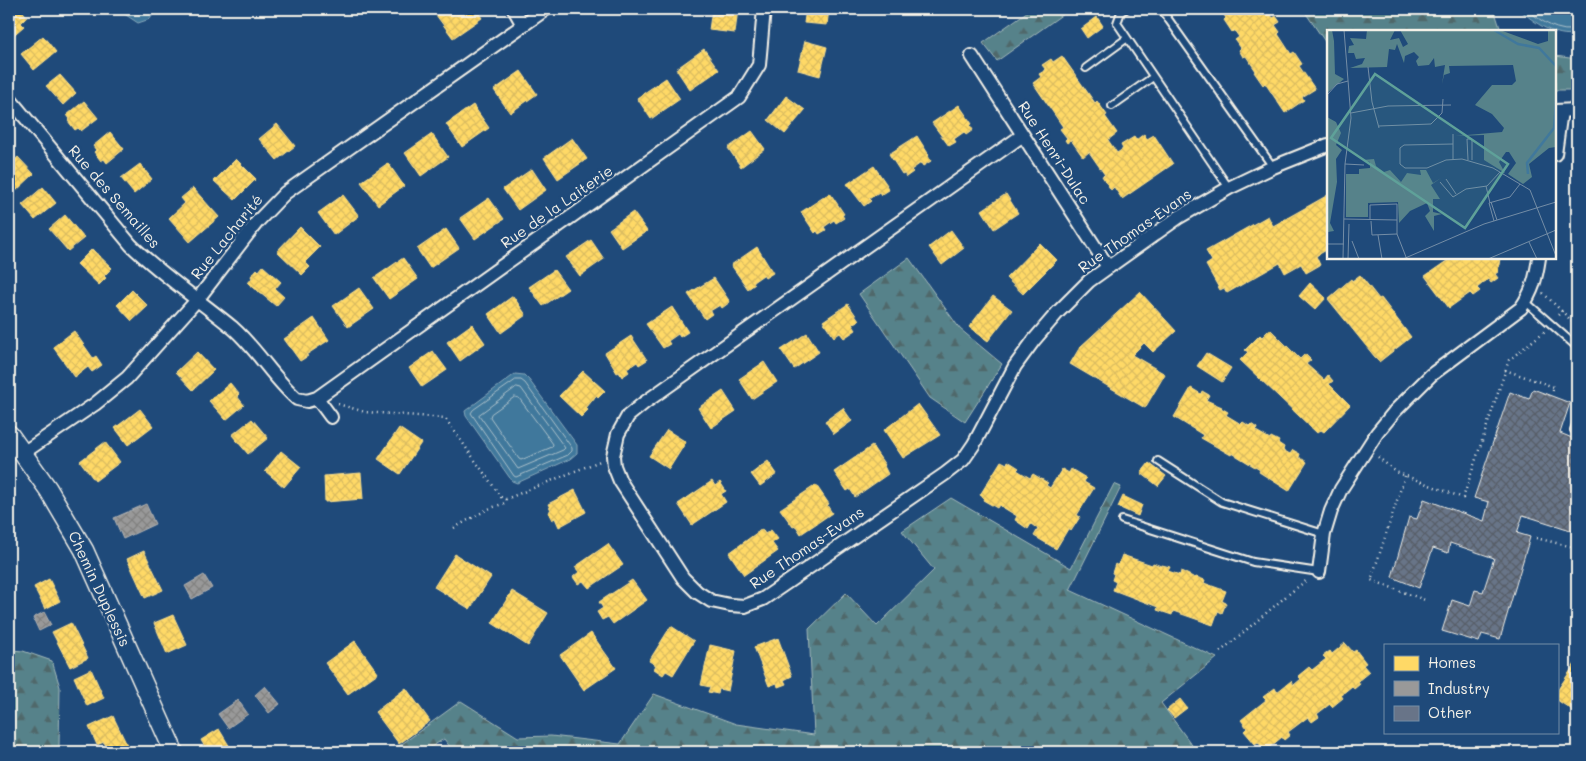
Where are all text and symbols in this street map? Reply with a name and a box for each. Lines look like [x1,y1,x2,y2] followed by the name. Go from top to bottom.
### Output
[1327,30,1556,259] inset map
[1014,97,1096,208] street label: Rue Henri-Dulac
[64,141,165,252] street label: Rue des Semailles
[496,160,616,252] street label: Rue de la Laiterie
[1074,184,1195,277] street label: Rue Thomas-Evans
[186,190,267,283] street label: Rue Lacharité
[745,501,868,593] street label: Rue Thomas-Evans
[64,528,135,650] street label: Chemin Duplessis
[1384,644,1558,734] legend
[1428,652,1476,672] text: Homes
[1428,678,1490,698] text: Industry
[1428,702,1472,722] text: Other

